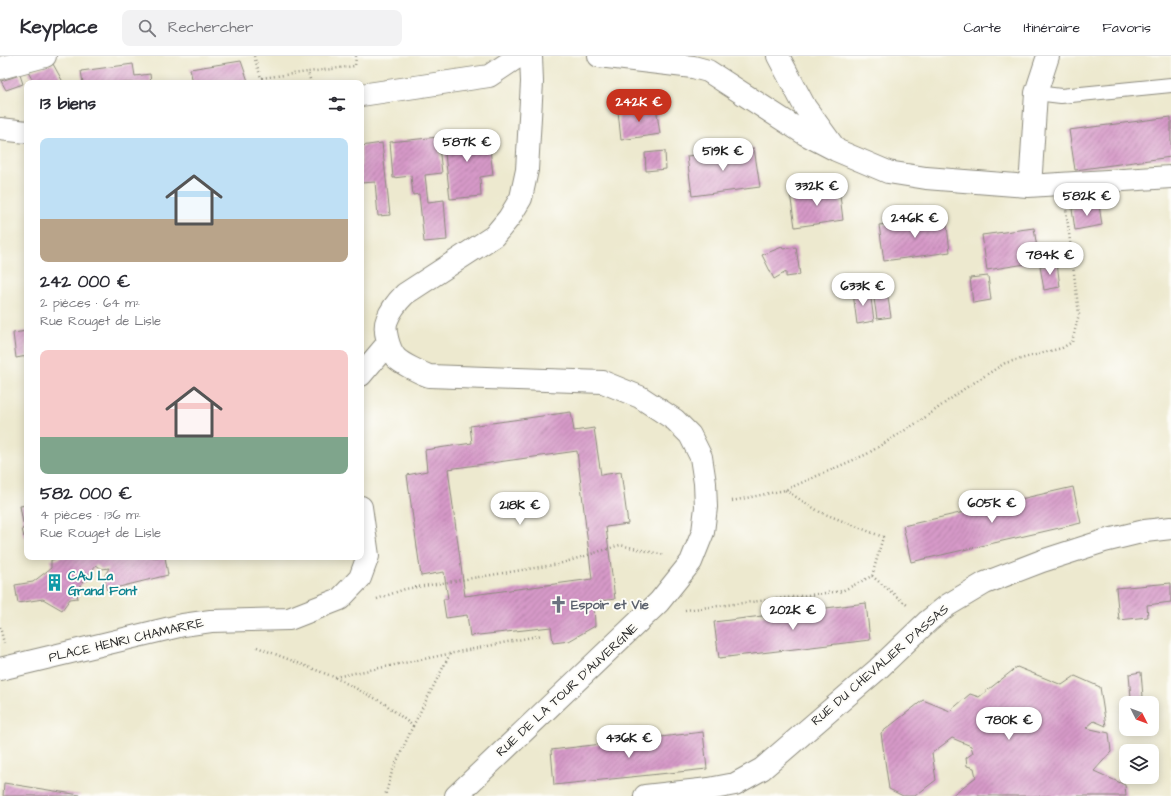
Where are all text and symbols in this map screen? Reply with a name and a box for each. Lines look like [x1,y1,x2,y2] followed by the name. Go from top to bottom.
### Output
[122,10,402,46] search box
[20,14,98,41] text: Keyplace
[136,17,158,39] icon: search
[168,17,253,38] text: Rechercher
[963,18,1001,38] text: Carte
[1023,18,1080,38] text: Itinéraire
[1102,18,1151,38] text: Favoris
[606,89,672,123] pin: 242K €
[40,92,96,116] text: 13 biens
[326,93,348,115] icon: filters
[615,93,663,111] text: 242K €
[434,129,500,163] pin: 587K €
[442,133,492,151] text: 587K €
[690,138,756,172] pin: 519K €
[702,142,744,160] text: 519K €
[158,164,230,236] icon: home
[784,173,850,207] pin: 332K €
[795,177,839,195] text: 332K €
[1054,183,1120,217] pin: 582K €
[1063,187,1111,205] text: 582K €
[882,205,948,239] pin: 246K €
[891,209,939,227] text: 246K €
[1017,242,1083,276] pin: 784K €
[1026,246,1074,264] text: 784K €
[40,270,130,294] text: 242 000 €
[830,273,896,307] pin: 633K €
[841,277,885,295] text: 633K €
[40,294,140,312] text: 2 pièces · 64 m²
[40,312,161,330] text: Rue Rouget de Lisle
[158,376,230,448] icon: home
[40,482,132,506] text: 582 000 €
[959,490,1025,524] pin: 605K €
[487,492,553,526] pin: 218K €
[968,494,1016,512] text: 605K €
[500,496,540,514] text: 218K €
[40,506,141,524] text: 4 pièces · 136 m²
[40,524,161,542] text: Rue Rouget de Lisle
[68,567,138,600] place label: CAJ La Grand Font
[45,573,65,593] building icon: CAJ La Grand Font
[548,595,568,615] church icon: Espoir et Vie
[571,596,649,615] place label: Espoir et Vie
[760,597,826,631] pin: 202K €
[807,600,953,730] street label: RUE DU CHEVALIER D'ASSAS
[770,601,816,619] text: 202K €
[47,613,206,667] street label: PLACE HENRI CHAMARRE
[492,619,642,761] street label: RUE DE LA TOUR D'AUVERGNE
[1119,696,1159,736] north arrow
[1119,696,1159,784] map controls
[976,707,1042,741] pin: 780K €
[985,711,1033,729] text: 780K €
[596,725,662,759] pin: 436K €
[605,729,653,747] text: 436K €
[1119,744,1159,784] button: layers

